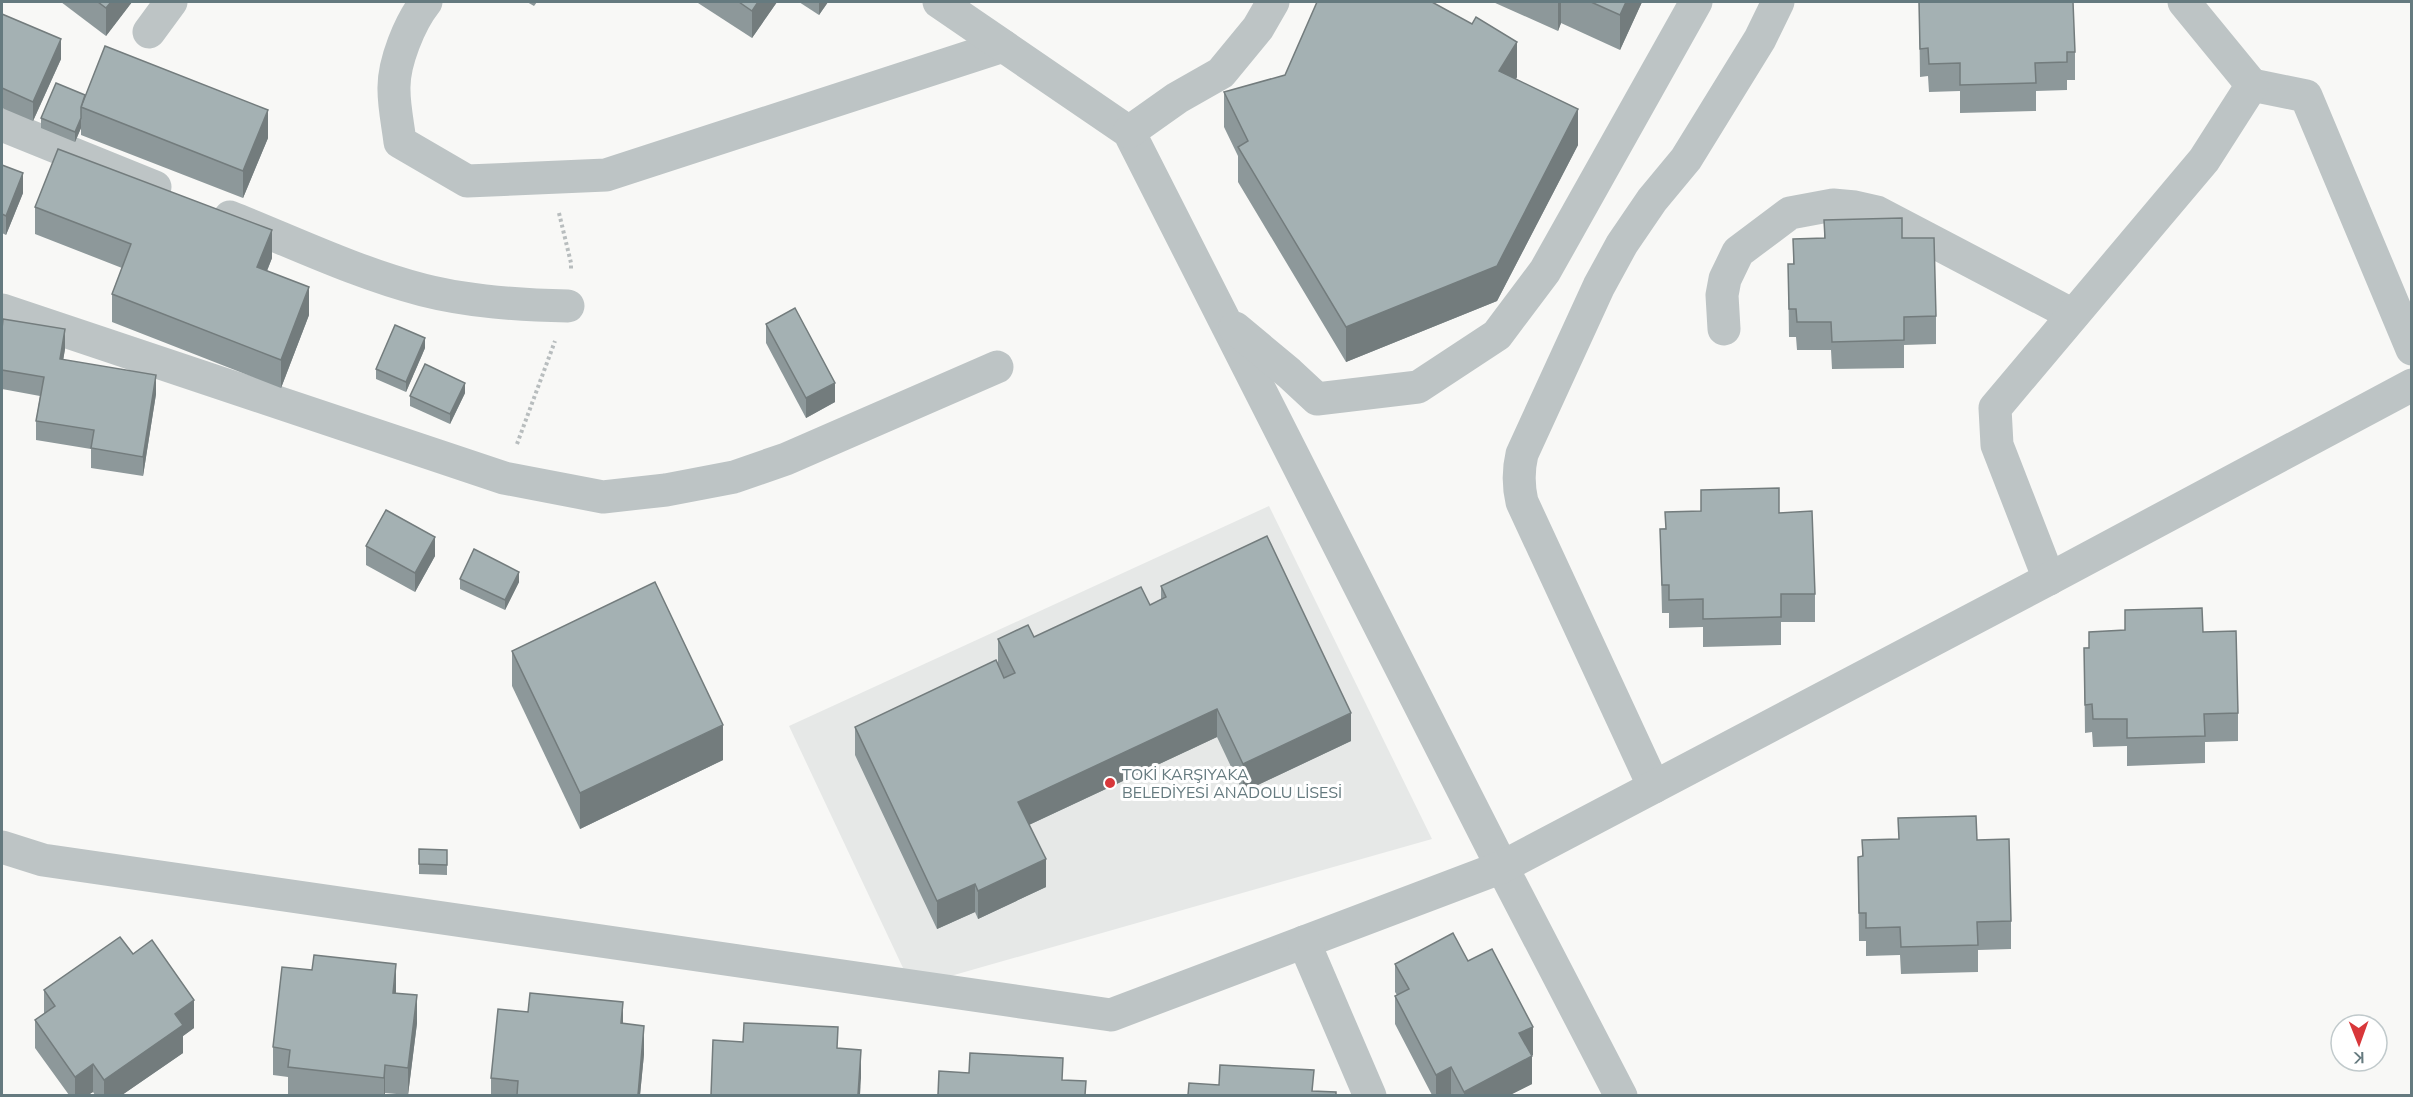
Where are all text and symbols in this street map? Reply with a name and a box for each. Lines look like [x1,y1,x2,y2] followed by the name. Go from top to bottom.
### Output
[1122,764,1342,804] place label: TOKİ KARŞIYAKA BELEDİYESİ ANADOLU LİSESİ
[1103,776,1117,790] marker: TOKİ KARŞIYAKA BELEDİYESİ ANADOLU LİSESİ
[2329,1013,2389,1073] north arrow
[2352,1046,2365,1068] text: K

